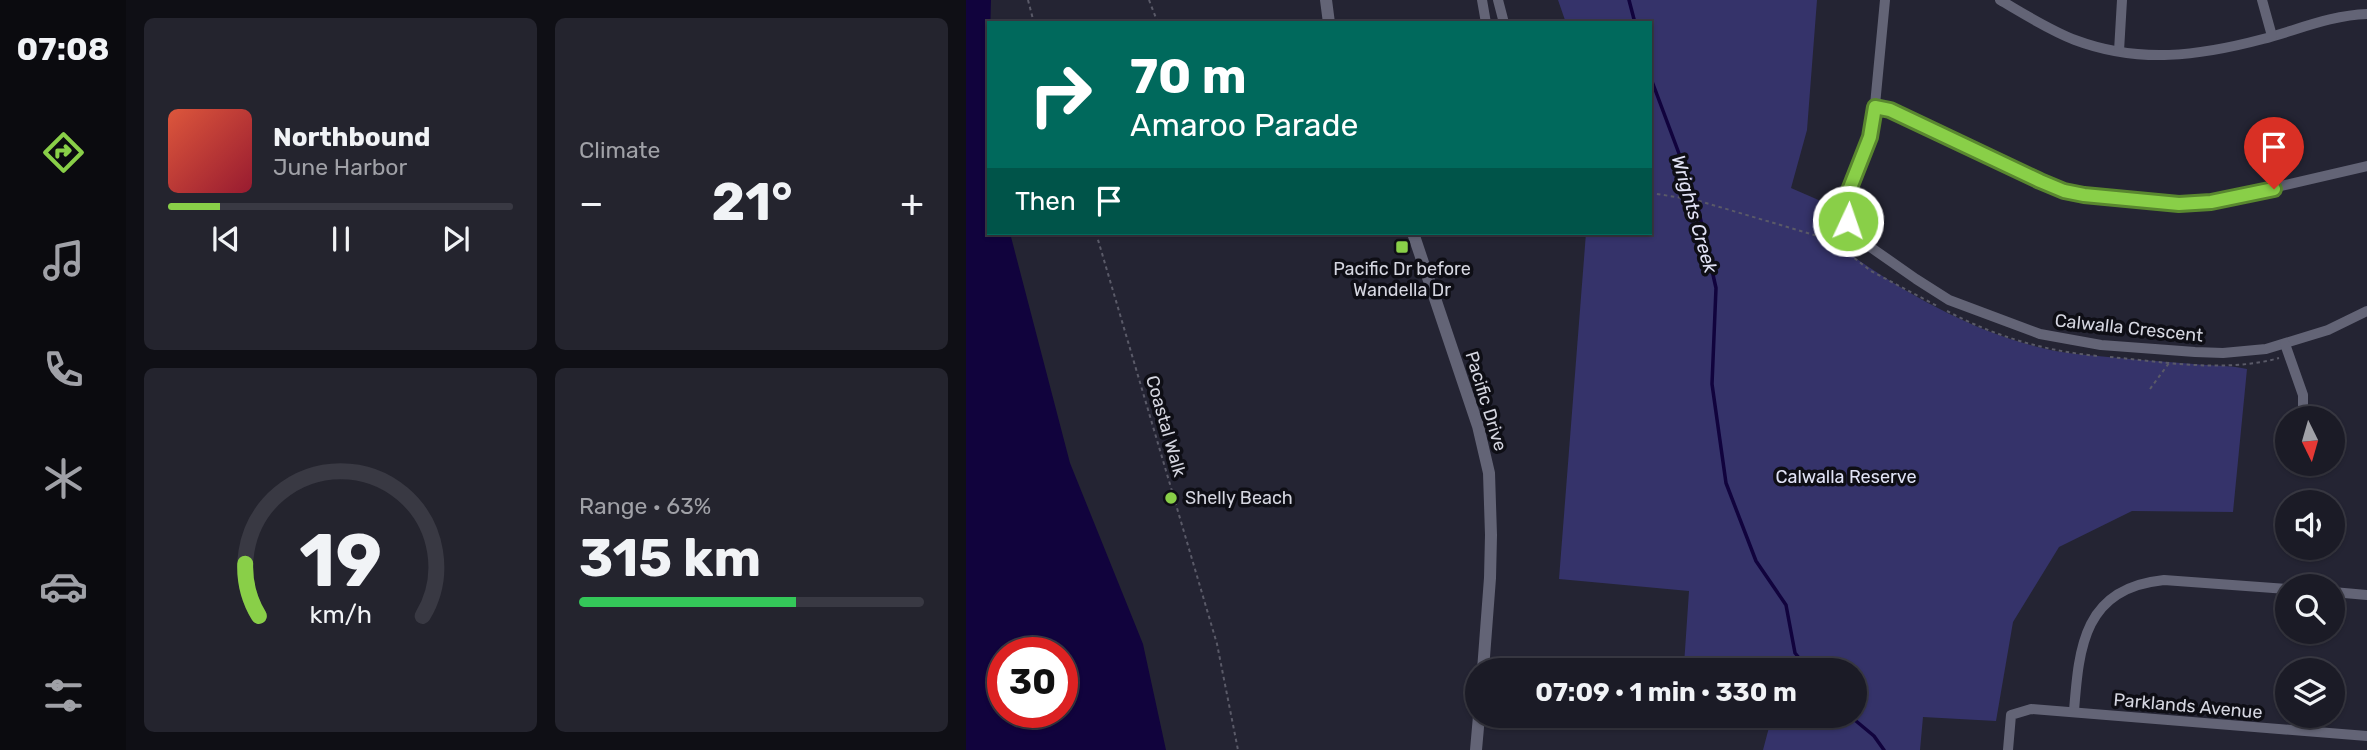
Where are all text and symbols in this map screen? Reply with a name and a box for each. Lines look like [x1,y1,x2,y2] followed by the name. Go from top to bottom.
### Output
[17,30,109,68] text: 07:08
[1130,47,1247,105] text: 70 m
[1015,49,1106,140] icon: right
[1130,106,1358,144] text: Amaroo Parade
[2244,117,2304,189] pin
[273,122,431,153] text: Northbound
[39,128,88,177] icon: directions
[2255,128,2293,166] icon: arrive
[579,136,660,164] text: Climate
[1667,152,1722,276] water label: Wrights Creek
[273,153,407,181] text: June Harbor
[712,171,793,233] text: 21°
[579,180,604,226] text: −
[900,180,924,226] text: +
[1090,182,1128,220] icon: arrive
[1811,184,1885,258] position arrow
[1015,186,1076,217] text: Then
[207,220,245,258] icon: previous
[322,220,360,258] icon: pause
[437,220,475,258] icon: next
[39,236,88,285] icon: music
[1394,239,1410,255] marker: Pacific Dr before Wandella Dr
[1333,258,1471,301] place label: Pacific Dr before Wandella Dr
[2054,309,2204,347] street label: Calwalla Crescent
[39,345,88,394] icon: phone
[1460,348,1512,454] street label: Pacific Drive
[1141,373,1191,480] street label: Coastal Walk
[2275,406,2345,476] north arrow
[2275,406,2345,728] map controls
[39,454,88,503] icon: climate
[1775,466,1917,488] park label: Calwalla Reserve
[1185,487,1293,509] place label: Shelly Beach
[1163,490,1179,506] marker: Shelly Beach
[2275,490,2345,560] button: sound
[579,492,711,520] text: Range · 63%
[299,518,382,604] text: 19
[579,527,761,589] text: 315 km
[39,562,88,611] icon: car
[2275,574,2345,644] button: search
[309,600,372,629] text: km/h
[987,637,1078,728] speed limit sign: 30
[2275,658,2345,728] button: layers
[39,671,88,720] icon: filters
[1535,677,1797,708] text: 07:09 · 1 min · 330 m
[2113,689,2263,723] street label: Parklands Avenue

